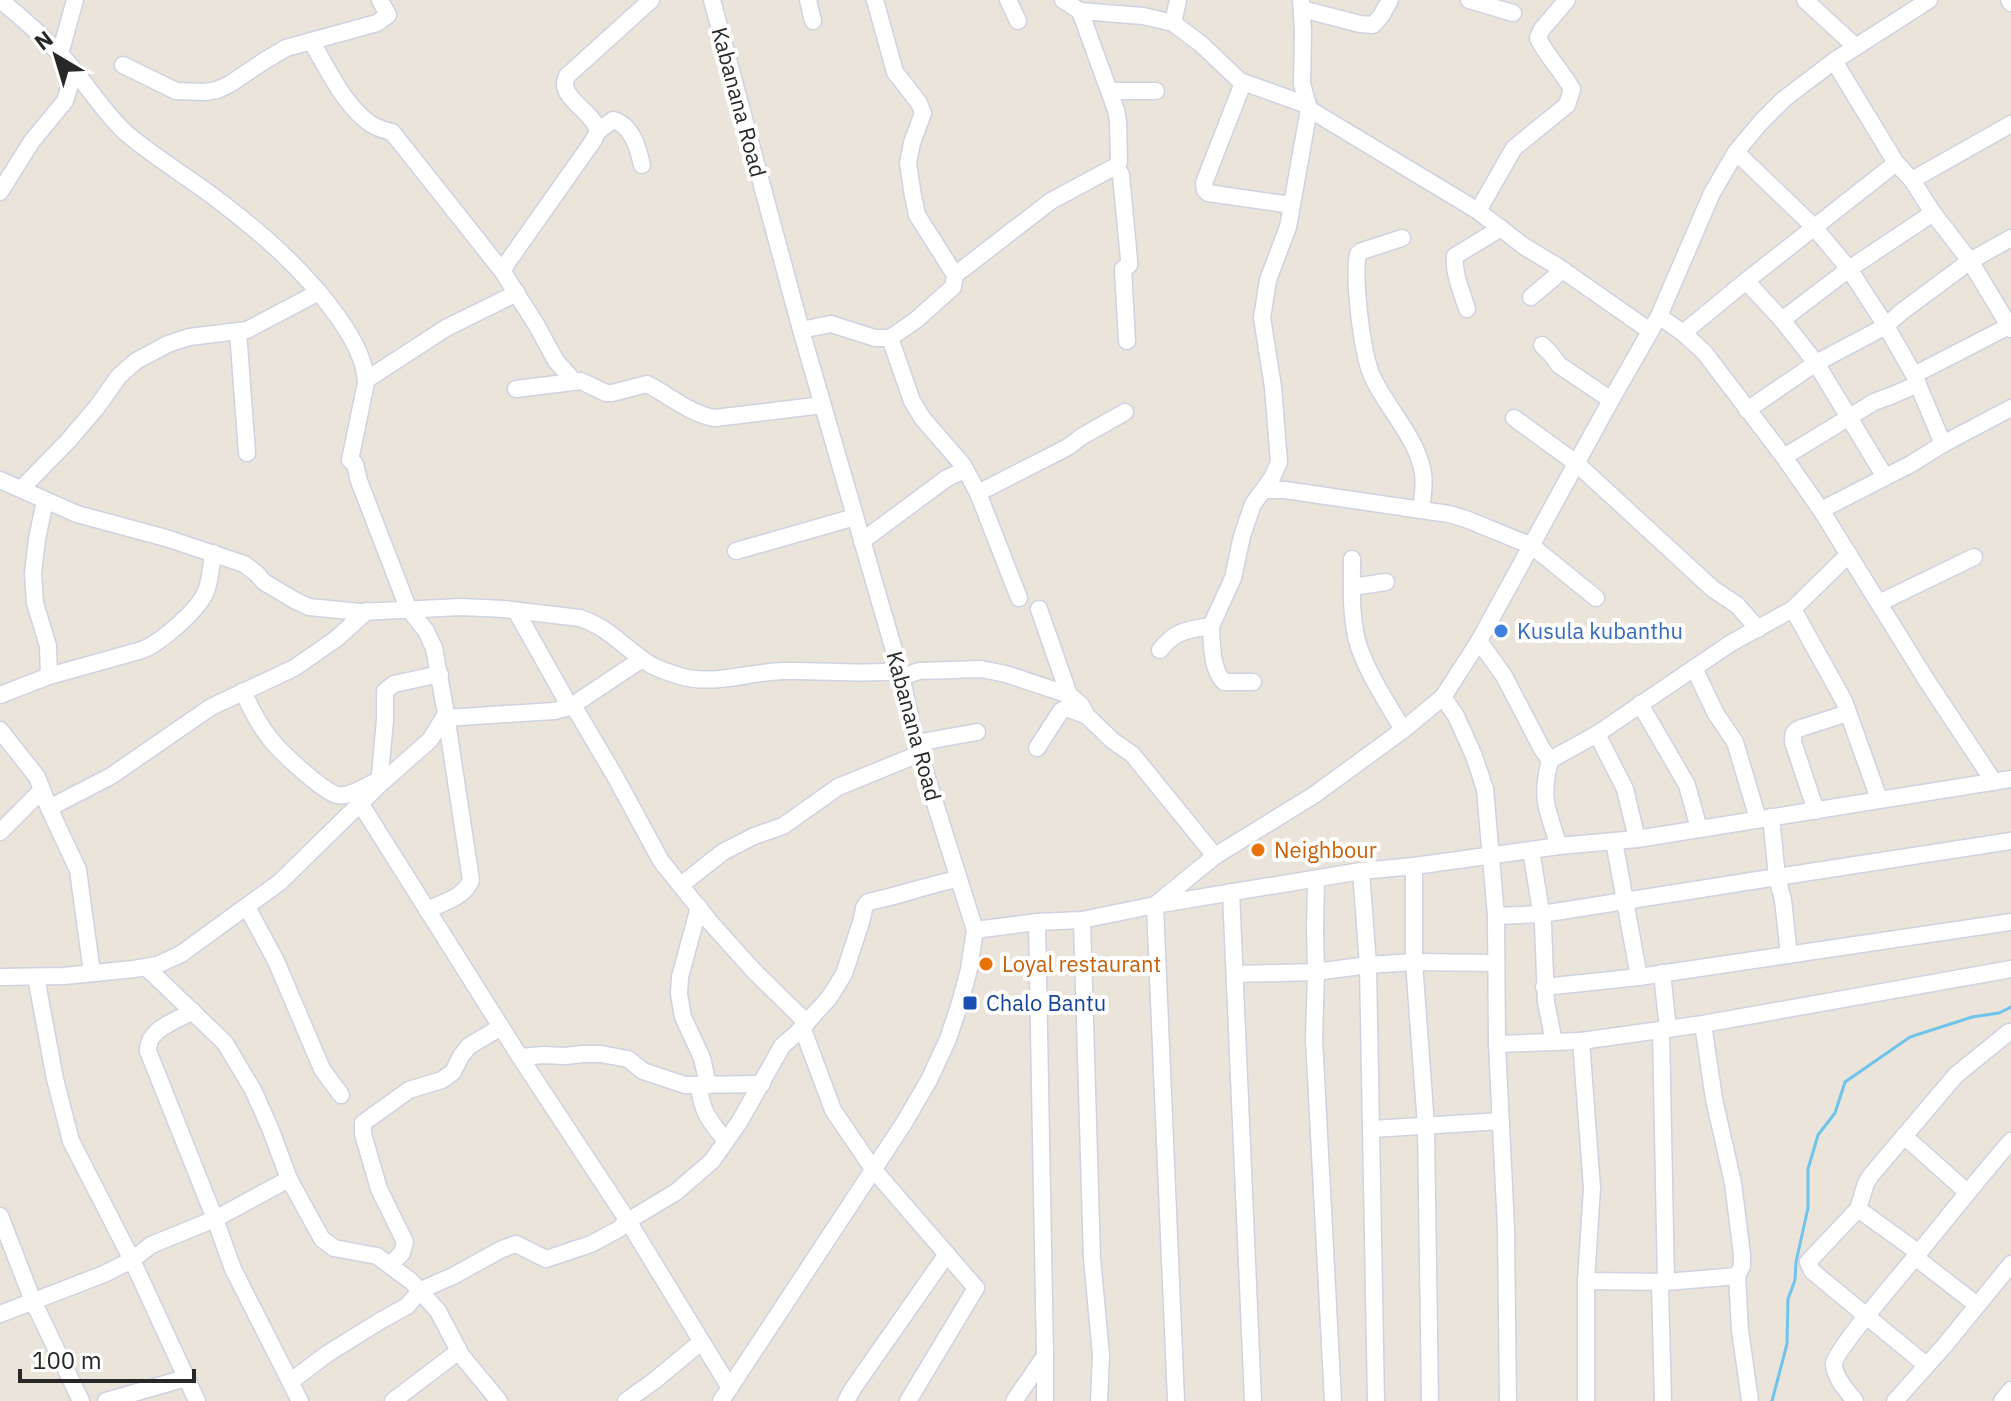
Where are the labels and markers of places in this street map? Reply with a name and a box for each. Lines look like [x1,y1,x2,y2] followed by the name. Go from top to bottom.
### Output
[1517,616,1683,645] place label: Kusula kubanthu
[1492,622,1510,640] marker: Kusula kubanthu
[1274,835,1377,864] place label: Neighbour
[1249,841,1267,859] marker: Neighbour
[1002,949,1161,978] place label: Loyal restaurant
[977,955,995,973] marker: Loyal restaurant
[986,988,1106,1017] place label: Chalo Bantu
[961,994,979,1012] marker: Chalo Bantu

